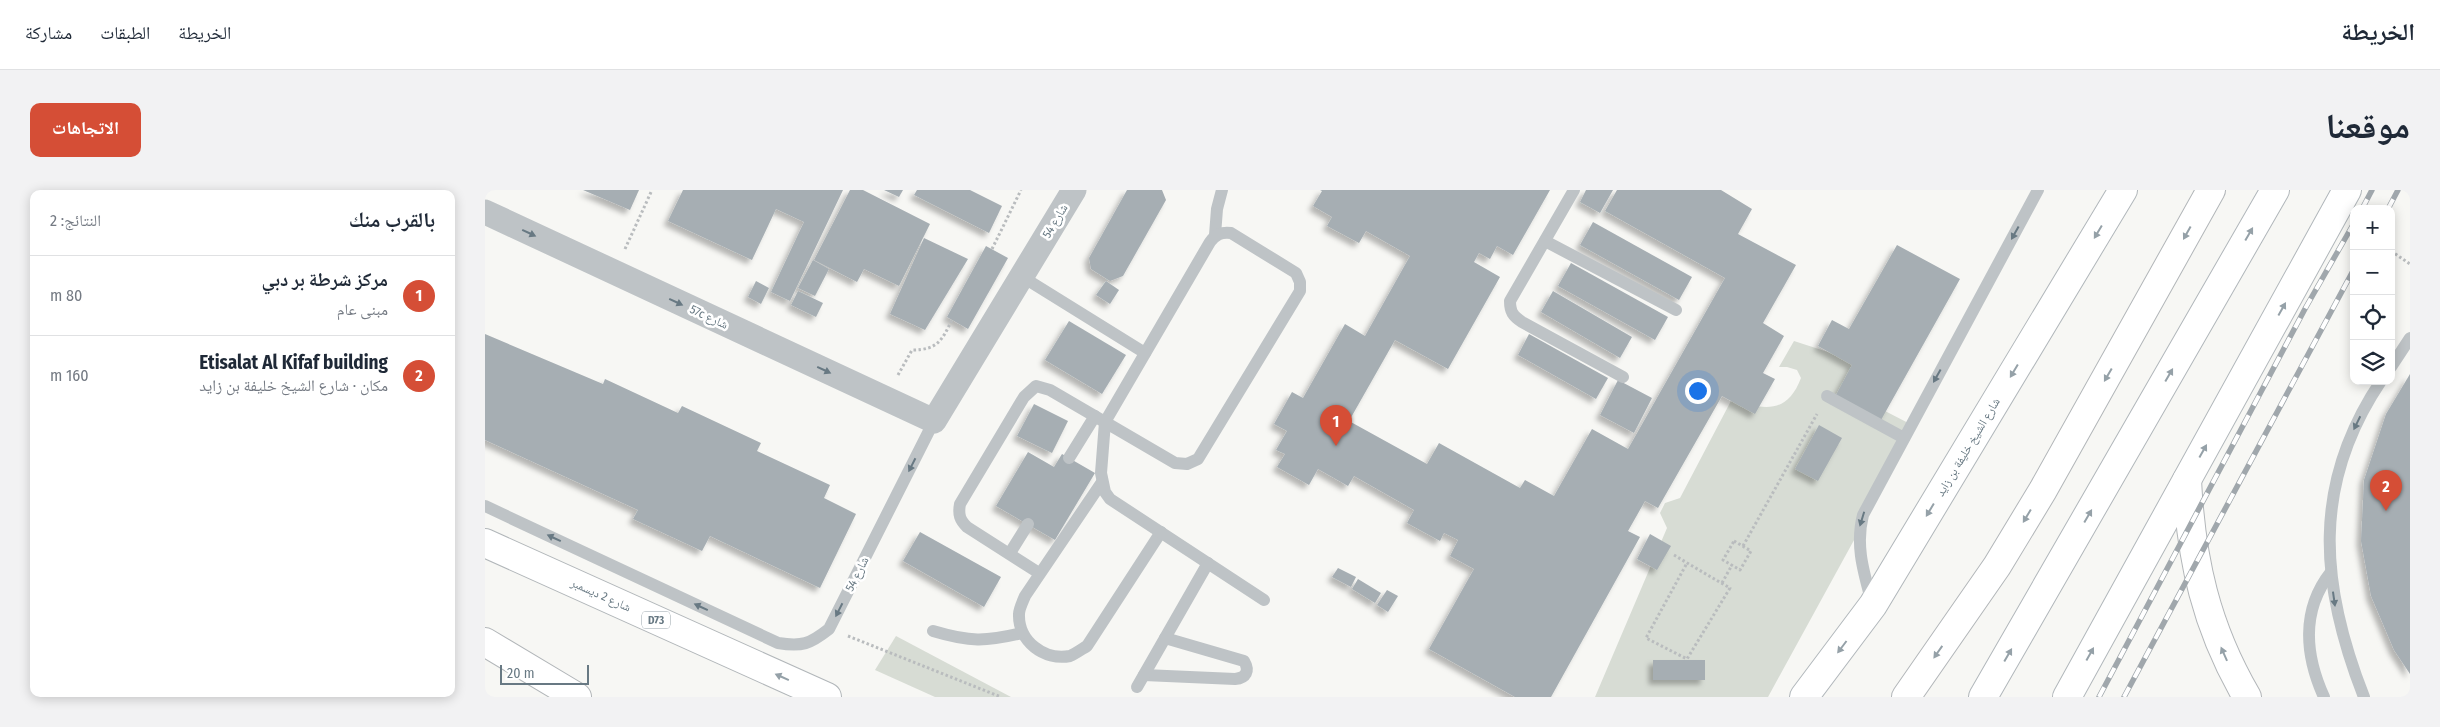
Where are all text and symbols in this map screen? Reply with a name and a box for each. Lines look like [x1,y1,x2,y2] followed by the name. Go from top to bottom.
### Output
[2341,18,2415,46] text: الخريطة
[25,22,72,44] text: مشاركة
[100,22,150,44] text: الطبقات
[178,22,231,44] text: الخريطة
[30,103,141,157] button: الاتجاهات
[2325,105,2410,147] text: موقعنا
[1039,201,1071,241] street label: شارع 54
[2350,205,2395,385] map controls
[2350,205,2395,250] button: +
[349,207,435,233] text: بالقرب منك
[50,211,101,230] text: النتائج: 2
[2093,225,2102,238] one-way arrow
[2183,225,2191,240] one-way arrow
[2011,226,2019,240] one-way arrow
[2245,227,2254,241] one-way arrow
[522,229,536,237] one-way arrow
[2350,250,2395,295] button: −
[262,268,388,291] text: مركز شرطة بر دبي
[50,286,82,305] text: 80 m
[416,286,422,305] text: 1
[2350,295,2395,340] button: locate
[669,297,684,306] one-way arrow
[337,300,388,319] text: مبنى عام
[687,302,730,333] street label: 57c شارع
[2278,302,2286,316] one-way arrow
[2350,340,2395,385] button: layers
[199,351,388,374] text: Etisalat Al Kifaf building
[2009,364,2018,377] one-way arrow
[50,366,89,385] text: 160 m
[415,366,423,385] text: 2
[817,366,831,374] one-way arrow
[2104,367,2112,382] one-way arrow
[2164,368,2173,382] one-way arrow
[1933,369,1942,382] one-way arrow
[199,376,388,395] text: مكان · شارع الشيخ خليفة بن زايد
[1685,378,1711,404] your location
[1933,395,2004,499] street label: شارع الشيخ خليفة بن زايد
[1320,405,1352,446] pin: 1
[2353,416,2361,430] one-way arrow
[2199,444,2208,458] one-way arrow
[908,458,916,472] one-way arrow
[2370,470,2402,511] pin: 2
[1925,504,1934,517] one-way arrow
[2023,509,2032,522] one-way arrow
[2084,509,2092,524] one-way arrow
[1858,512,1865,527] one-way arrow
[547,534,561,542] one-way arrow
[842,554,873,594] street label: شارع 54
[568,575,633,615] street label: شارع 2 ديسمبر
[2330,591,2338,607] one-way arrow
[694,603,708,611] one-way arrow
[835,603,843,617] one-way arrow
[642,612,670,628] road number: D73
[1837,640,1847,654] one-way arrow
[1933,645,1943,658] one-way arrow
[2219,647,2227,661] one-way arrow
[2003,648,2012,661] one-way arrow
[2086,648,2095,661] one-way arrow
[500,662,589,685] scale bar
[507,665,535,682] text: 20 m
[775,673,789,681] one-way arrow

